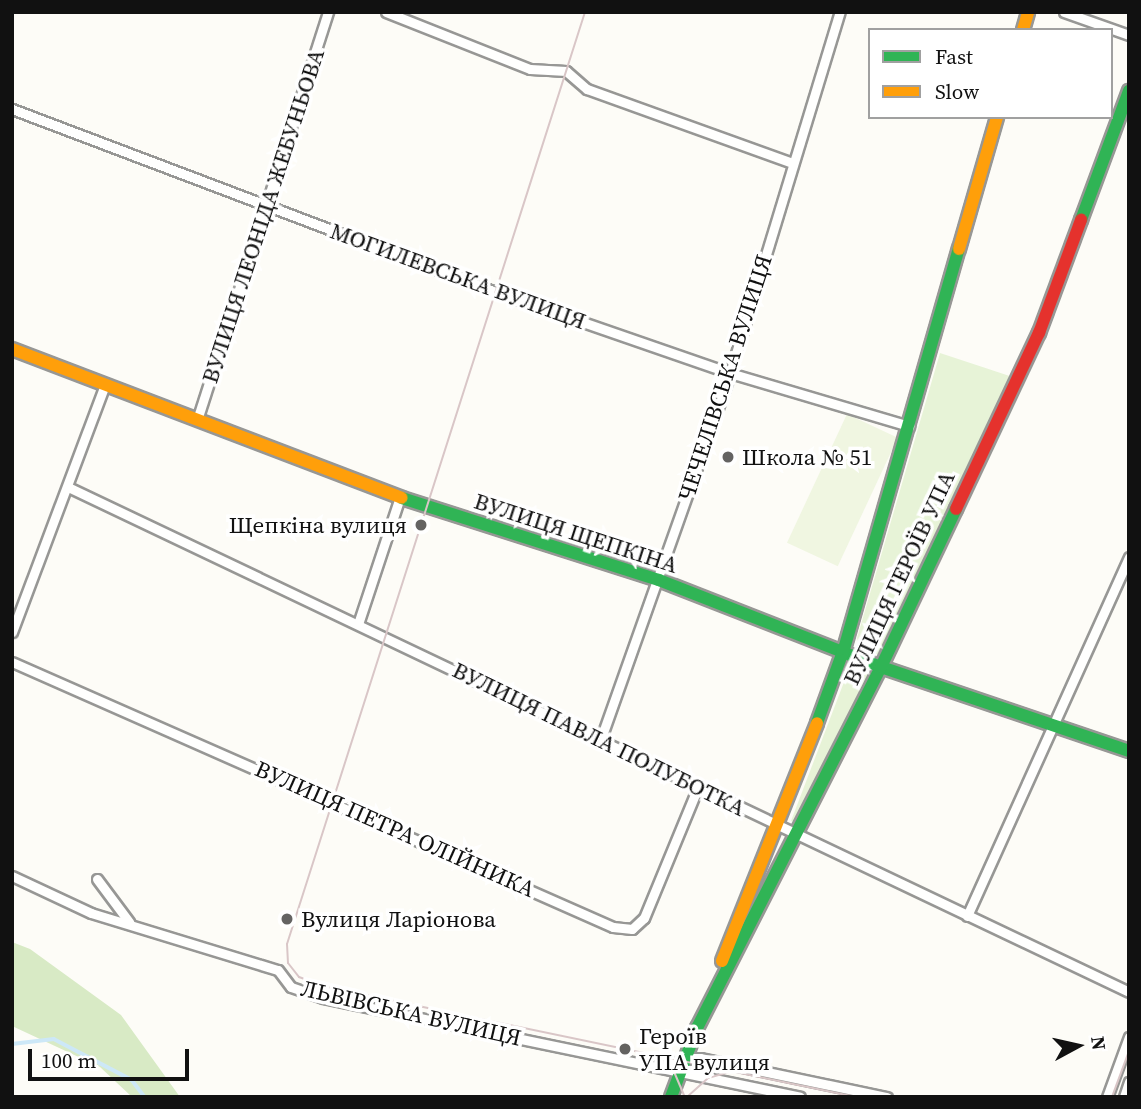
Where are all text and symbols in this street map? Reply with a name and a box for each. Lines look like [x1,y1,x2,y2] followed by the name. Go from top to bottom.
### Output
[868,28,1113,119] legend
[935,42,973,71] text: Fast
[196,45,330,387] street label: ВУЛИЦЯ ЛЕОНІДА ЖЕБУНЬОВА
[935,77,979,106] text: Slow
[327,217,589,335] street label: МОГИЛЕВСЬКА ВУЛИЦЯ
[672,251,778,505] street label: ЧЕЧЕЛІВСЬКА ВУЛИЦЯ
[742,443,872,471] place label: Школа № 51
[720,449,736,465] marker: Школа № 51
[837,467,961,689] street label: ВУЛИЦЯ ГЕРОЇВ УПА
[471,487,681,579] street label: ВУЛИЦЯ ЩЕПКІНА
[229,511,407,539] place label: Щепкіна вулиця
[413,517,429,533] marker: Щепкіна вулиця
[448,656,750,822] street label: ВУЛИЦЯ ПАВЛА ПОЛУБОТКА
[251,755,539,903] street label: ВУЛИЦЯ ПЕТРА ОЛІЙНИКА
[301,905,496,933] place label: Вулиця Ларіонова
[279,911,295,927] marker: Вулиця Ларіонова
[298,974,524,1052] street label: ЛЬВІВСЬКА ВУЛИЦЯ
[1043,1011,1113,1081] north arrow
[639,1022,770,1076] place label: Героїв УПА вулиця
[1085,1034,1113,1052] text: N
[32,1036,192,1080] scale bar
[617,1041,633,1057] marker: Героїв УПА вулиця
[41,1046,96,1075] text: 100 m

